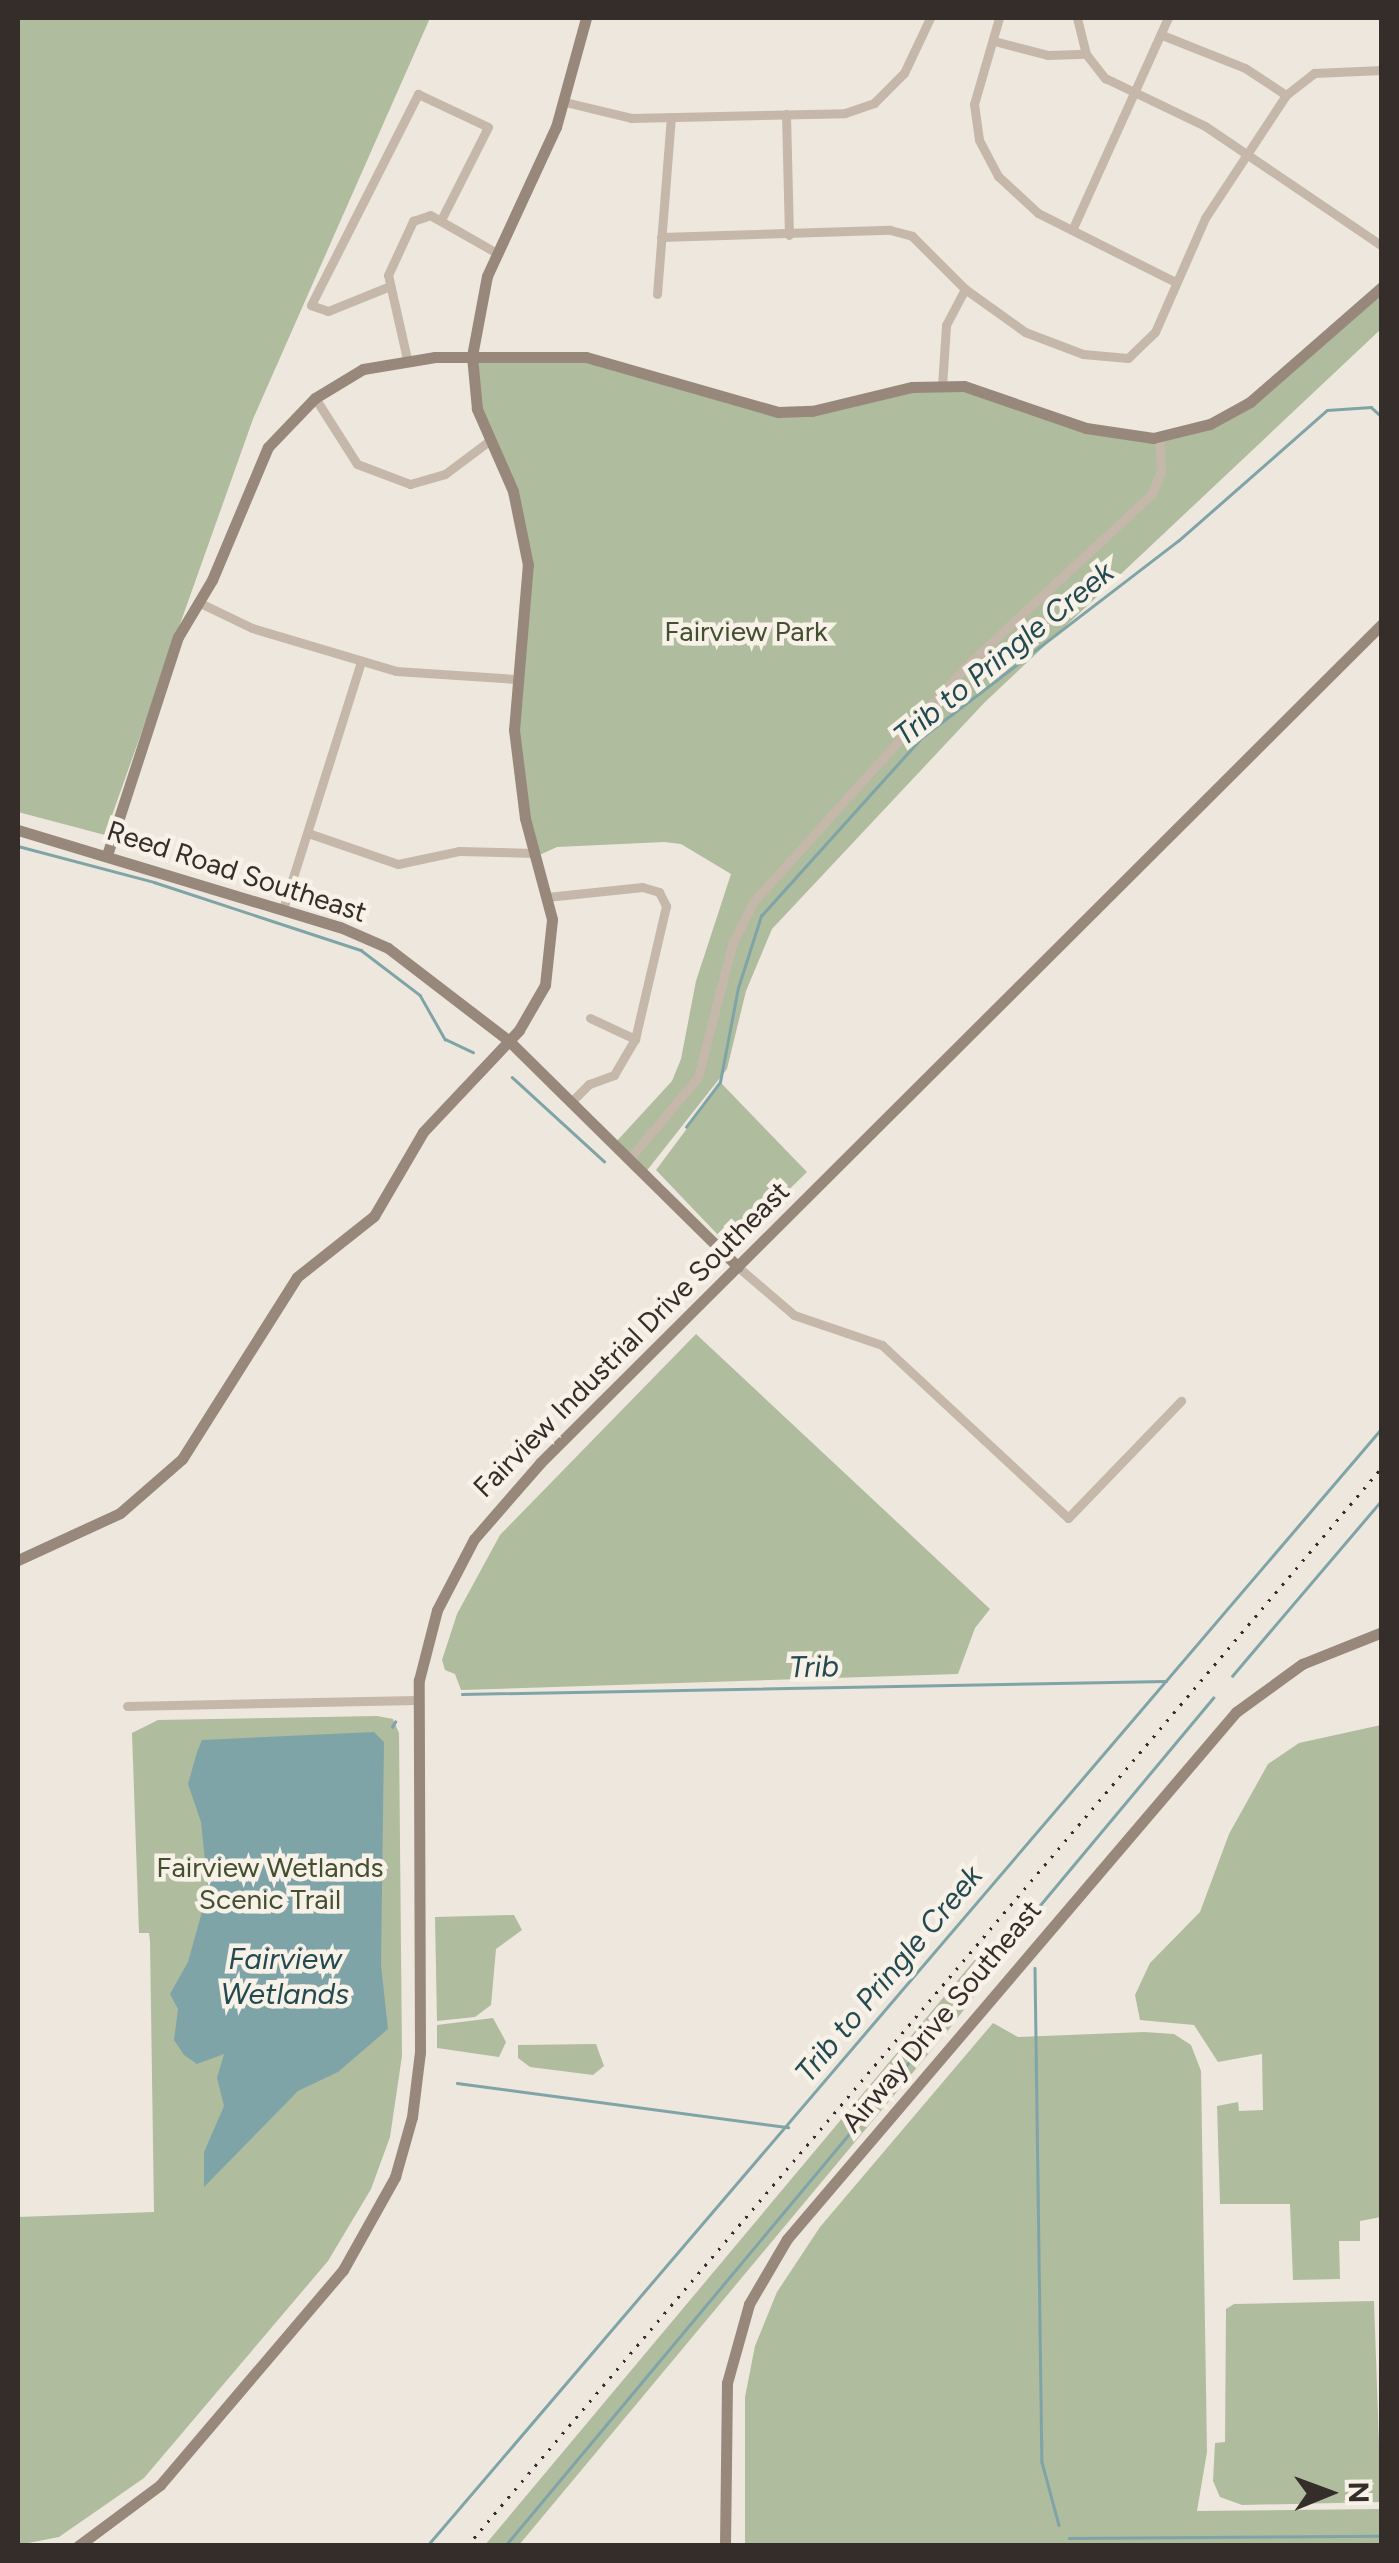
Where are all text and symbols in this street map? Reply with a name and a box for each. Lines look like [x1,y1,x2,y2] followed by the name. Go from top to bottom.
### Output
[887,554,1121,754] water label: Trib to Pringle Creek
[664,614,828,648] park label: Fairview Park
[103,813,371,929] street label: Reed Road Southeast
[466,1174,796,1504] street label: Fairview Industrial Drive Southeast
[789,1649,839,1685] water label: Trib
[156,1850,384,1916] park label: Fairview Wetlands Scenic Trail
[788,1858,990,2090] water label: Trib to Pringle Creek
[834,1893,1048,2139] street label: Airway Drive Southeast
[221,1941,349,2012] water label: Fairview Wetlands
[1279,2443,1379,2543] north arrow
[1342,2481,1376,2504] text: N

